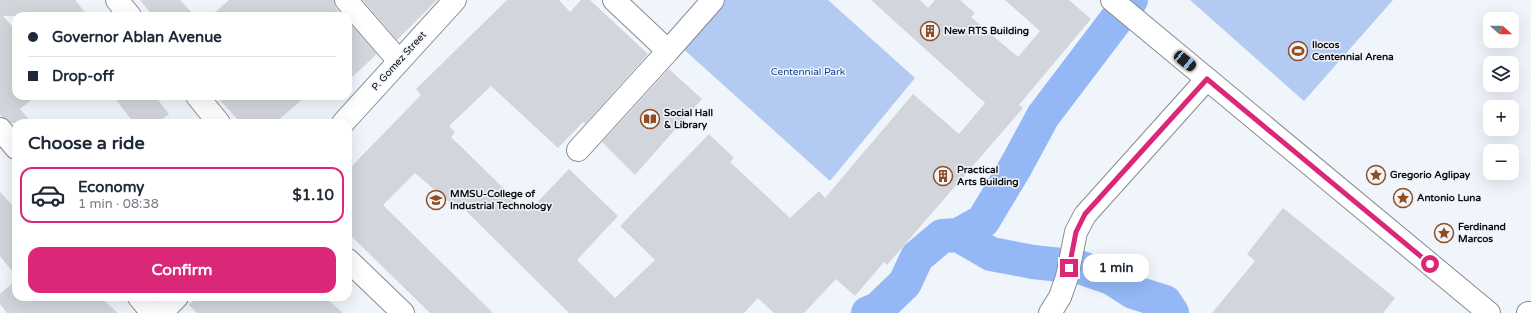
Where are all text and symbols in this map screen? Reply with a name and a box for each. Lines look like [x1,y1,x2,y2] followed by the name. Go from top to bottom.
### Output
[1483,12,1519,48] north arrow
[1483,12,1519,180] map controls
[919,20,941,42] building icon: New RTS Building
[944,25,1029,37] place label: New RTS Building
[52,28,222,46] text: Governor Ablan Avenue
[369,29,429,93] street label: P. Gomez Street
[1312,39,1394,63] place label: Ilocos Centennial Arena
[1287,40,1309,62] sports icon: Ilocos Centennial Arena
[1172,49,1198,73] car
[1483,56,1519,92] button: layers
[771,66,846,78] park label: Centennial Park
[52,67,114,85] text: Drop-off
[1483,100,1519,136] button: +
[664,107,713,131] place label: Social Hall & Library
[639,108,661,130] library icon: Social Hall & Library
[28,132,145,154] text: Choose a ride
[1483,144,1519,180] button: −
[957,164,1019,188] place label: Practical Arts Building
[1365,164,1387,186] place icon: Gregorio Aglipay
[932,165,954,187] building icon: Practical Arts Building
[1390,169,1471,181] place label: Gregorio Aglipay
[30,177,66,213] icon: car
[78,178,144,196] text: Economy
[293,186,334,204] text: $1.10
[1392,187,1414,209] place icon: Antonio Luna
[450,188,552,212] place label: MMSU-College of Industrial Technology
[425,189,447,211] school or university icon: MMSU-College of Industrial Technology
[1417,192,1481,204] place label: Antonio Luna
[78,196,159,212] text: 1 min · 08:38
[1458,221,1506,245] place label: Ferdinand Marcos
[1433,222,1455,244] place icon: Ferdinand Marcos
[28,247,336,293] button: Confirm
[1083,254,1149,282] callout: 1 min
[1421,255,1439,273] route start
[1060,259,1078,277] route end
[1099,260,1133,276] text: 1 min

